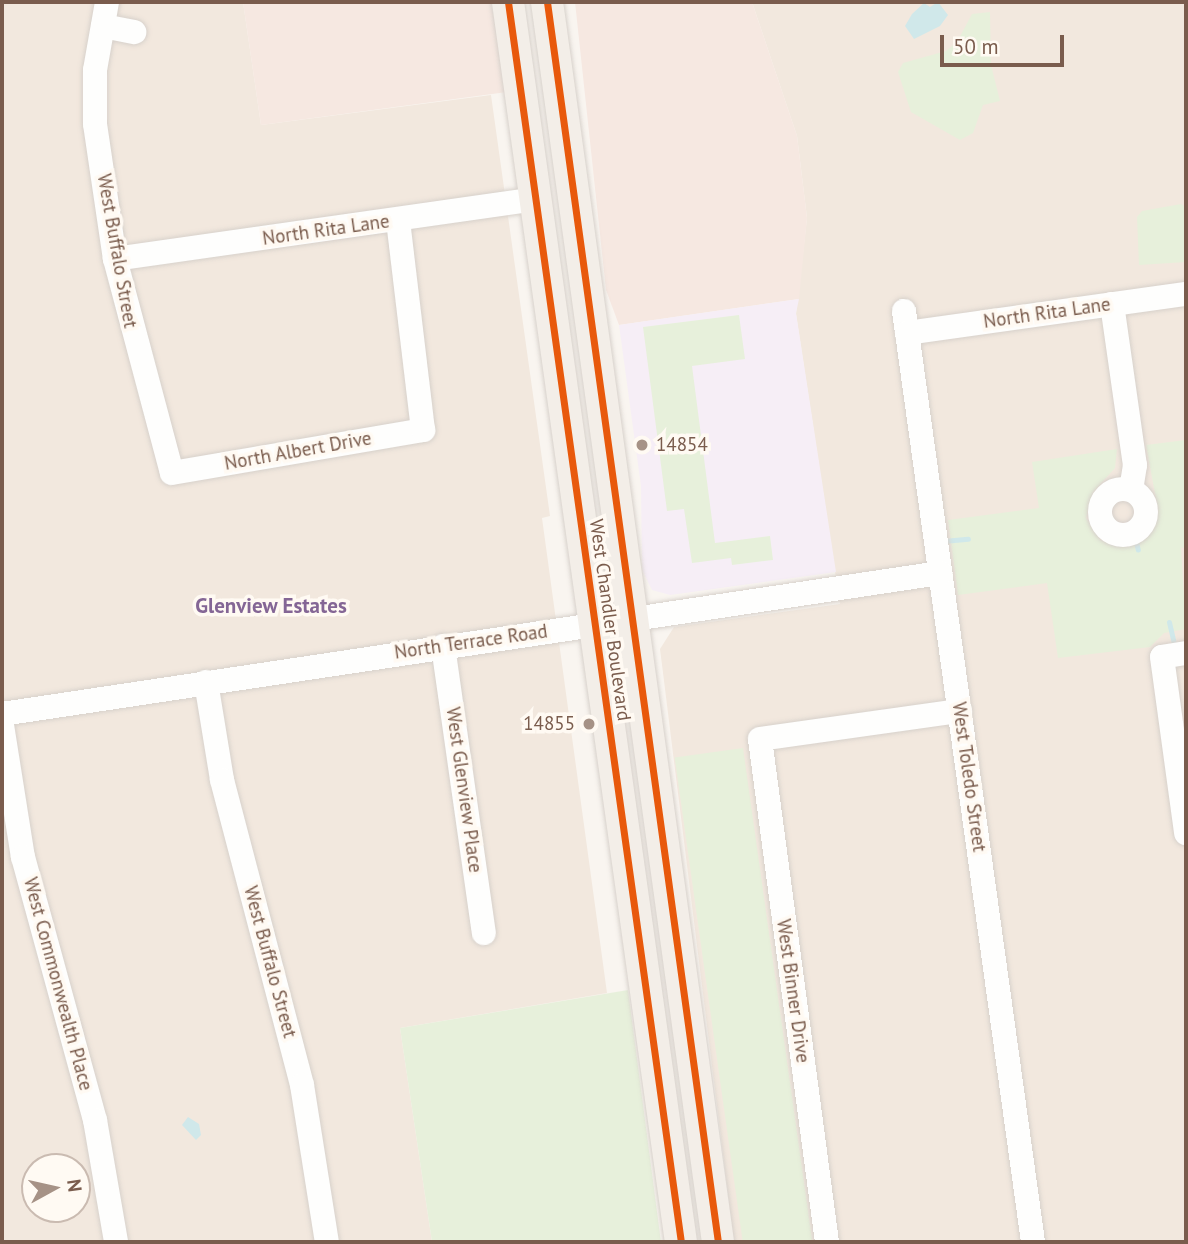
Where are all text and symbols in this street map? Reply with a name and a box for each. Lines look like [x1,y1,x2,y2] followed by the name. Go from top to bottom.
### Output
[943,21,1067,65] scale bar
[953,33,999,60] text: 50 m
[92,172,142,330] street label: West Buffalo Street
[261,210,391,250] street label: North Rita Lane
[982,293,1112,333] street label: North Rita Lane
[222,427,374,475] street label: North Albert Drive
[656,434,708,456] place label: 14854
[634,437,650,453] marker: 14854
[585,518,635,722] street label: West Chandler Boulevard
[195,593,347,619] district label: Glenview Estates
[393,620,549,664] street label: North Terrace Road
[947,700,991,854] street label: West Toledo Street
[441,706,487,874] street label: West Glenview Place
[523,713,575,735] place label: 14855
[581,716,597,732] marker: 14855
[19,875,97,1093] street label: West Commonwealth Place
[239,884,301,1040] street label: West Buffalo Street
[772,918,814,1064] street label: West Binner Drive
[21,1153,91,1223] north arrow
[62,1177,88,1193] text: N

